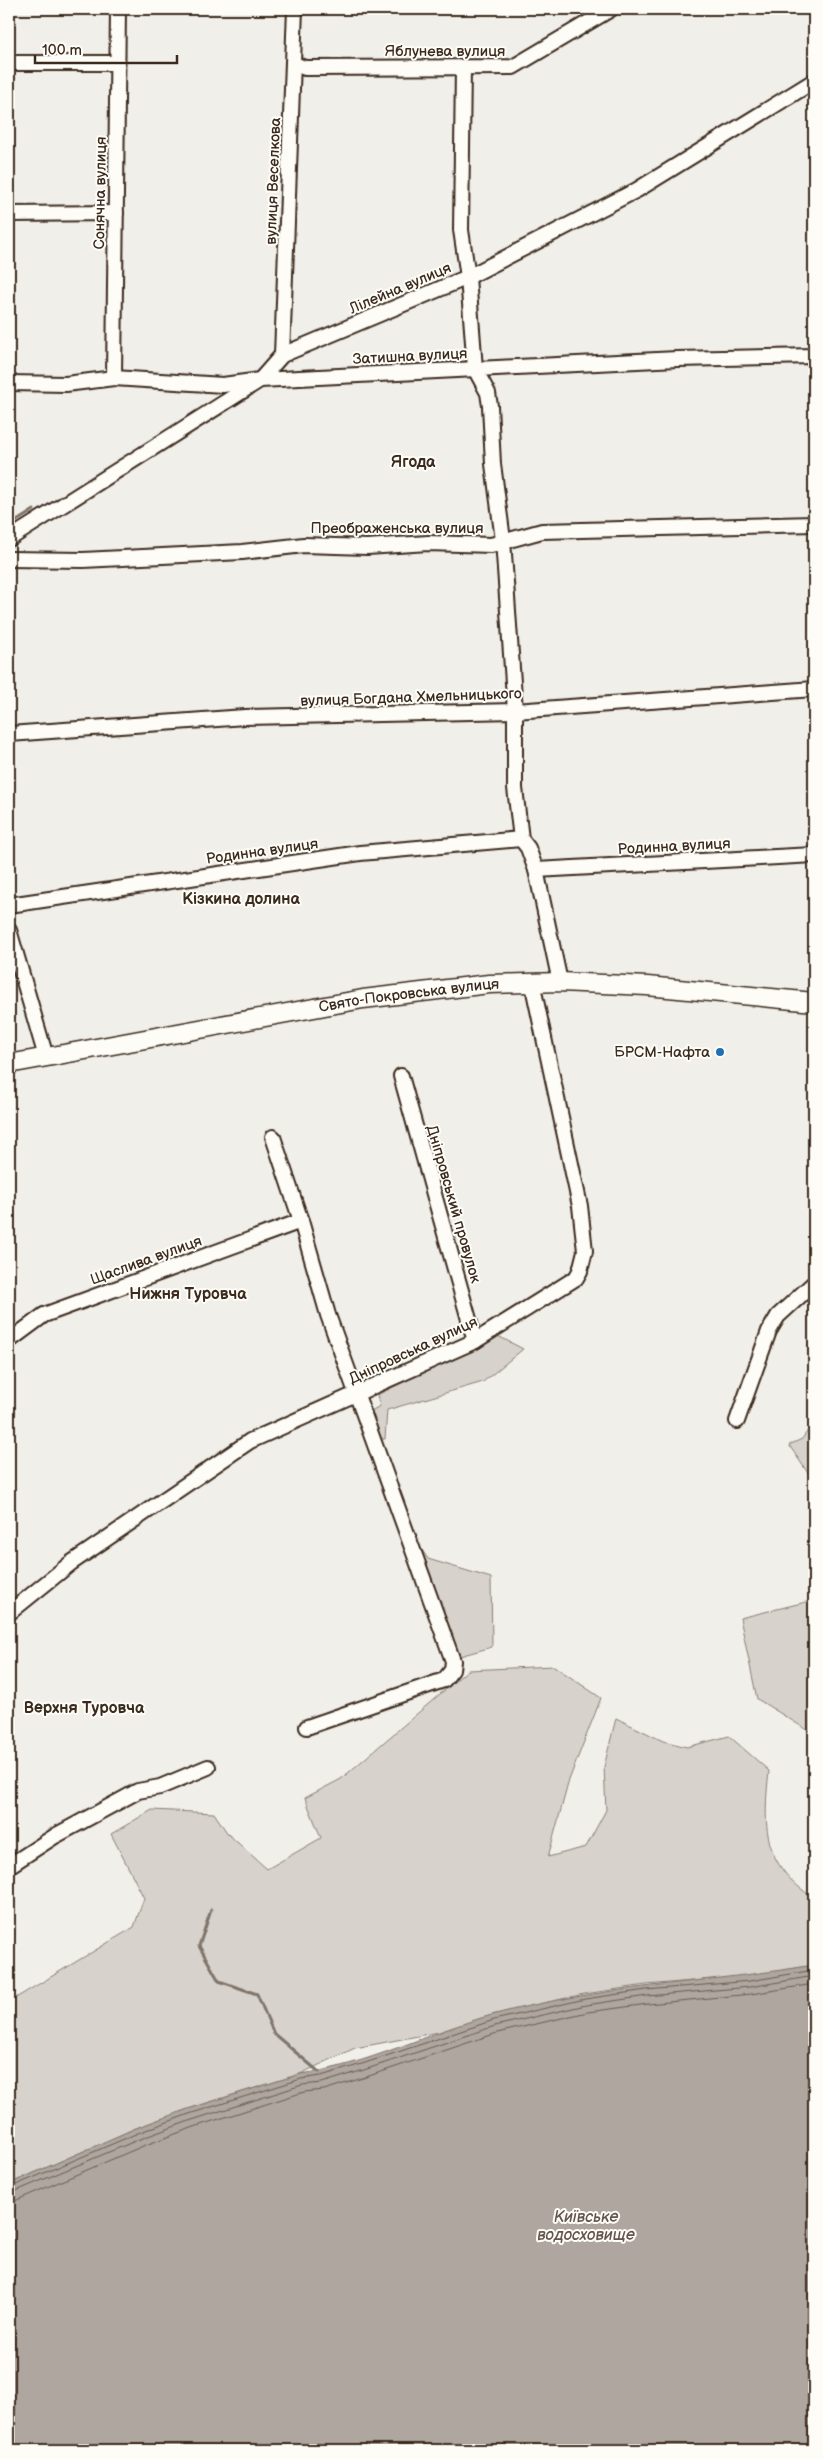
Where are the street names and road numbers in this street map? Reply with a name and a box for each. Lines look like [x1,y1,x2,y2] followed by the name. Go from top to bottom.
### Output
[385,42,505,61] street label: Яблунева вулиця
[262,117,285,245] street label: вулиця Веселкова
[90,136,111,250] street label: Сонячна вулиця
[345,258,454,319] street label: Лілейна вулиця
[352,344,468,369] street label: Затишна вулиця
[311,519,483,538] street label: Преображенська вулиця
[300,684,522,711] street label: вулиця Богдана Хмельницького
[205,834,319,869] street label: Родинна вулиця
[617,834,731,859] street label: Родинна вулиця
[317,975,499,1017] street label: Свято-Покровська вулиця
[422,1123,485,1285] street label: Дніпровський провулок
[88,1231,205,1289] street label: Щаслива вулиця
[346,1312,481,1389] street label: Дніпровська вулиця

